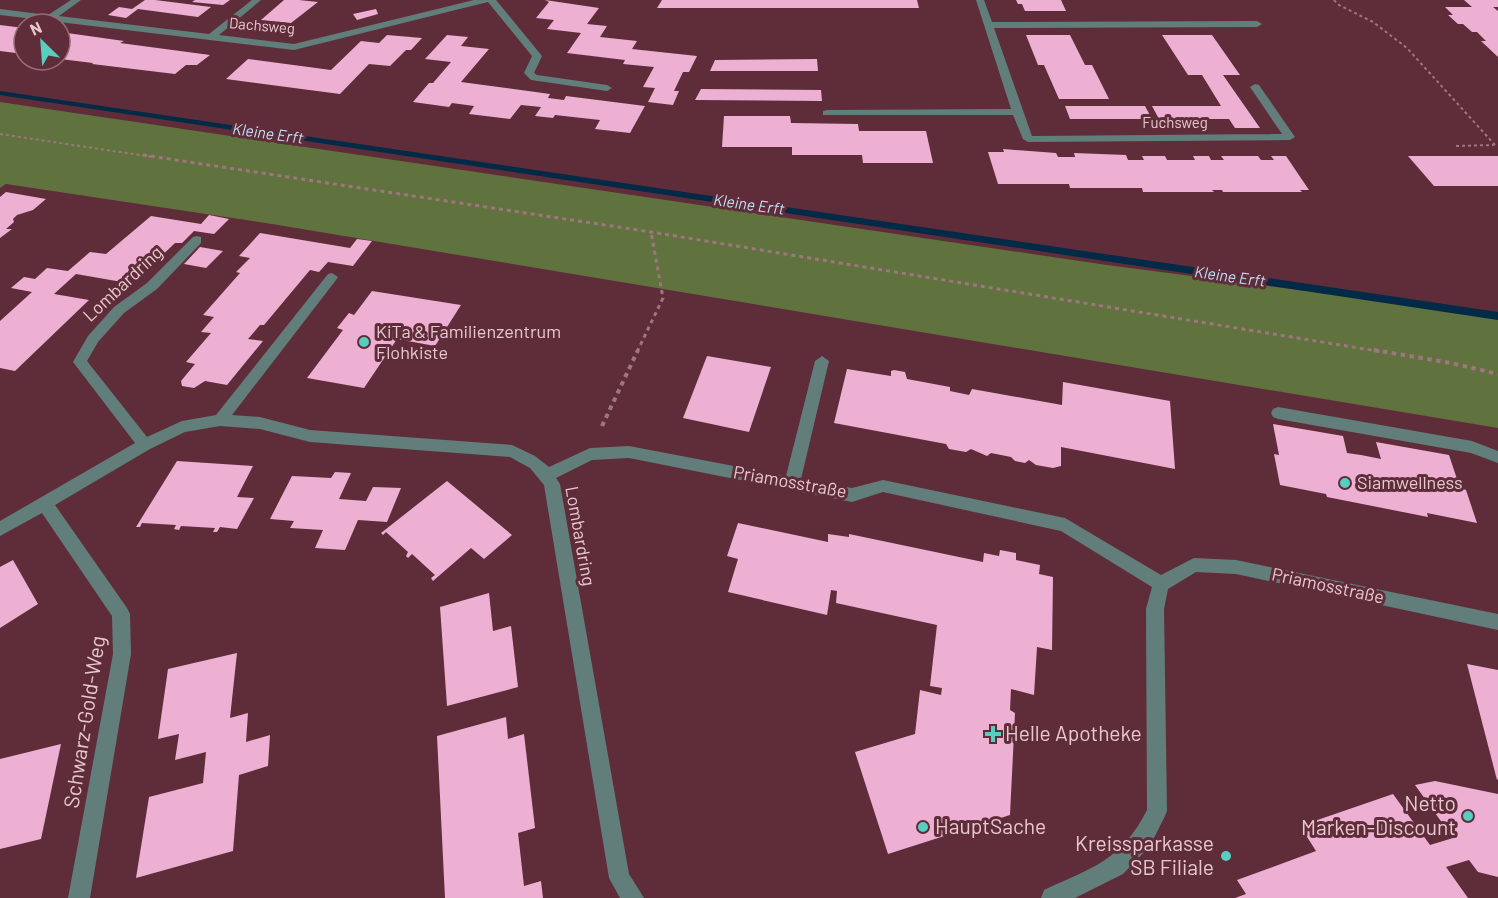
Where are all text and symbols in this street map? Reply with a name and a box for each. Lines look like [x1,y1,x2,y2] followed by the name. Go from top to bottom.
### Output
[12,12,72,72] north arrow
[228,13,296,37] street label: Dachsweg
[27,17,44,39] text: N
[1142,113,1208,131] street label: Fuchsweg
[231,118,305,147] water label: Kleine Erft
[712,189,786,218] water label: Kleine Erft
[78,241,167,326] street label: Lombardring
[1193,261,1267,290] water label: Kleine Erft
[376,320,561,363] place label: KiTa & Familienzentrum Flohkiste
[357,335,371,349] marker: KiTa & Familienzentrum Flohkiste
[732,460,848,502] street label: Priamosstraße
[1357,471,1463,493] place label: Siamwellness
[1338,476,1352,490] marker: Siamwellness
[561,484,601,587] street label: Lombardring
[1270,562,1386,608] street label: Priamosstraße
[58,634,109,810] street label: Schwarz-Gold-Weg
[1005,720,1142,745] place label: Helle Apotheke
[986,727,1000,741] marker: Helle Apotheke
[1301,790,1456,839] place label: Netto Marken-Discount
[1461,809,1475,823] marker: Netto Marken-Discount
[935,813,1046,838] place label: HauptSache
[916,820,930,834] marker: HauptSache
[1075,830,1214,879] place label: Kreissparkasse SB Filiale
[1219,849,1233,863] marker: Kreissparkasse SB Filiale

